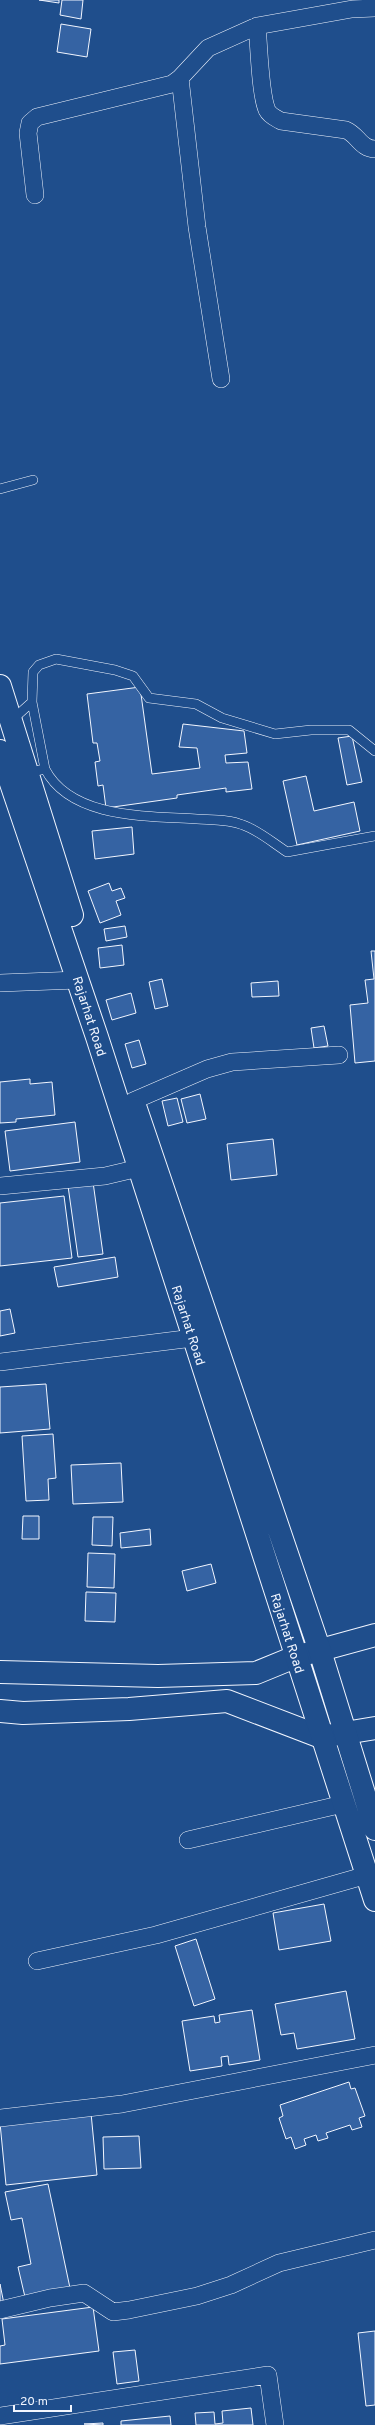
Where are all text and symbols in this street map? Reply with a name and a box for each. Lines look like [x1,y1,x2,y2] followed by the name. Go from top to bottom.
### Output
[68,975,109,1059] street label: Rajarhat Road
[167,1284,208,1368] street label: Rajarhat Road
[266,1592,307,1676] street label: Rajarhat Road
[14,2387,71,2413] scale bar
[20,2394,48,2410] text: 20 m

